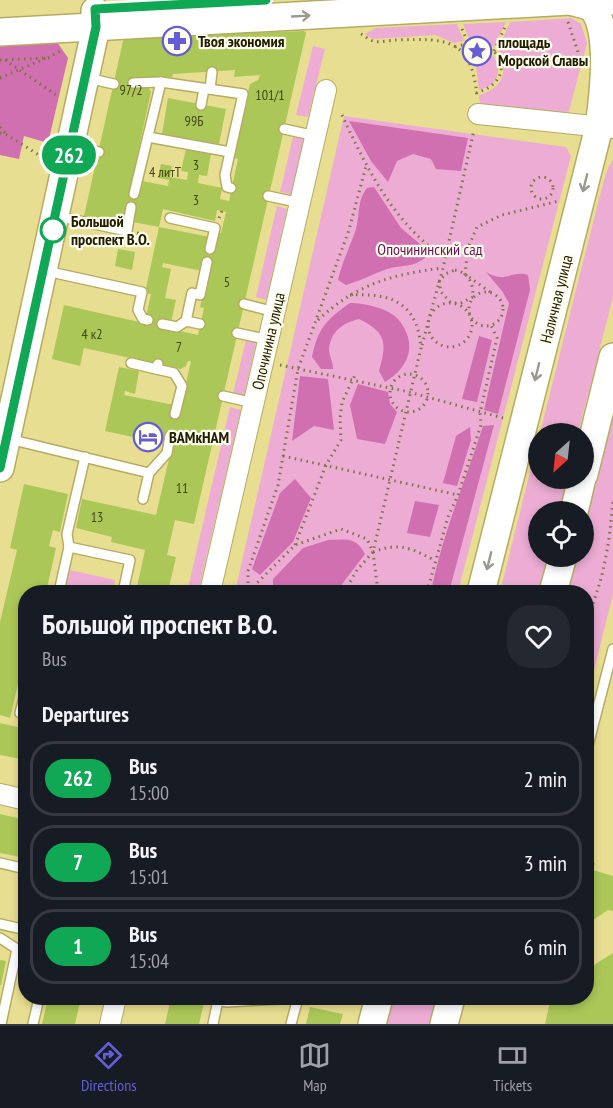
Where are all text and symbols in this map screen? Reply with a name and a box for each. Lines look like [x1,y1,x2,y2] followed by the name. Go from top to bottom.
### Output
[291,11,311,22] one-way arrow
[161,25,193,57] pharmacy icon: Твоя экономия
[198,31,285,51] place label: Твоя экономия
[498,32,588,70] place label: площадь Морской Славы
[461,35,493,67] place icon: площадь Морской Славы
[119,81,143,99] house number: 97/2
[255,86,285,104] house number: 101/1
[185,112,203,130] house number: 99Б
[34,136,104,174] line badge: 262
[54,142,84,169] text: 262
[193,156,199,174] house number: 3
[149,163,182,181] house number: 4 литТ
[578,174,590,193] one-way arrow
[193,191,199,209] house number: 3
[71,211,150,249] place label: Большой проспект В.О.
[40,217,66,243] marker: Большой проспект В.О.
[377,239,483,259] park label: Опочининский сад
[535,253,577,345] street label: Наличная улица
[224,273,230,291] house number: 5
[247,290,289,392] street label: Опочинина улица
[82,325,103,343] house number: 4 к2
[176,338,182,356] house number: 7
[531,363,542,382] one-way arrow
[132,421,164,453] hotel icon: ВАМкНАМ
[528,423,594,489] north arrow
[528,423,594,567] map controls
[169,427,229,447] place label: ВАМкНАМ
[176,479,188,497] house number: 11
[528,501,594,567] button: locate
[91,508,103,526] house number: 13
[483,552,495,571] one-way arrow
[42,605,278,642] text: Большой проспект В.О.
[507,605,570,668] button: heart
[42,646,67,672] text: Bus
[42,700,129,728] text: Departures
[129,752,157,780] text: Bus
[63,765,93,792] text: 262
[524,765,567,793] text: 2 min
[129,780,169,806] text: 15:00
[129,836,157,864] text: Bus
[73,849,83,876] text: 7
[524,849,567,877] text: 3 min
[129,864,169,890] text: 15:01
[129,920,157,948] text: Bus
[73,933,83,960] text: 1
[524,933,567,961] text: 6 min
[129,948,169,974] text: 15:04
[81,1039,137,1095] tab: Directions
[298,1039,331,1095] tab: Map
[493,1039,532,1095] tab: Tickets

